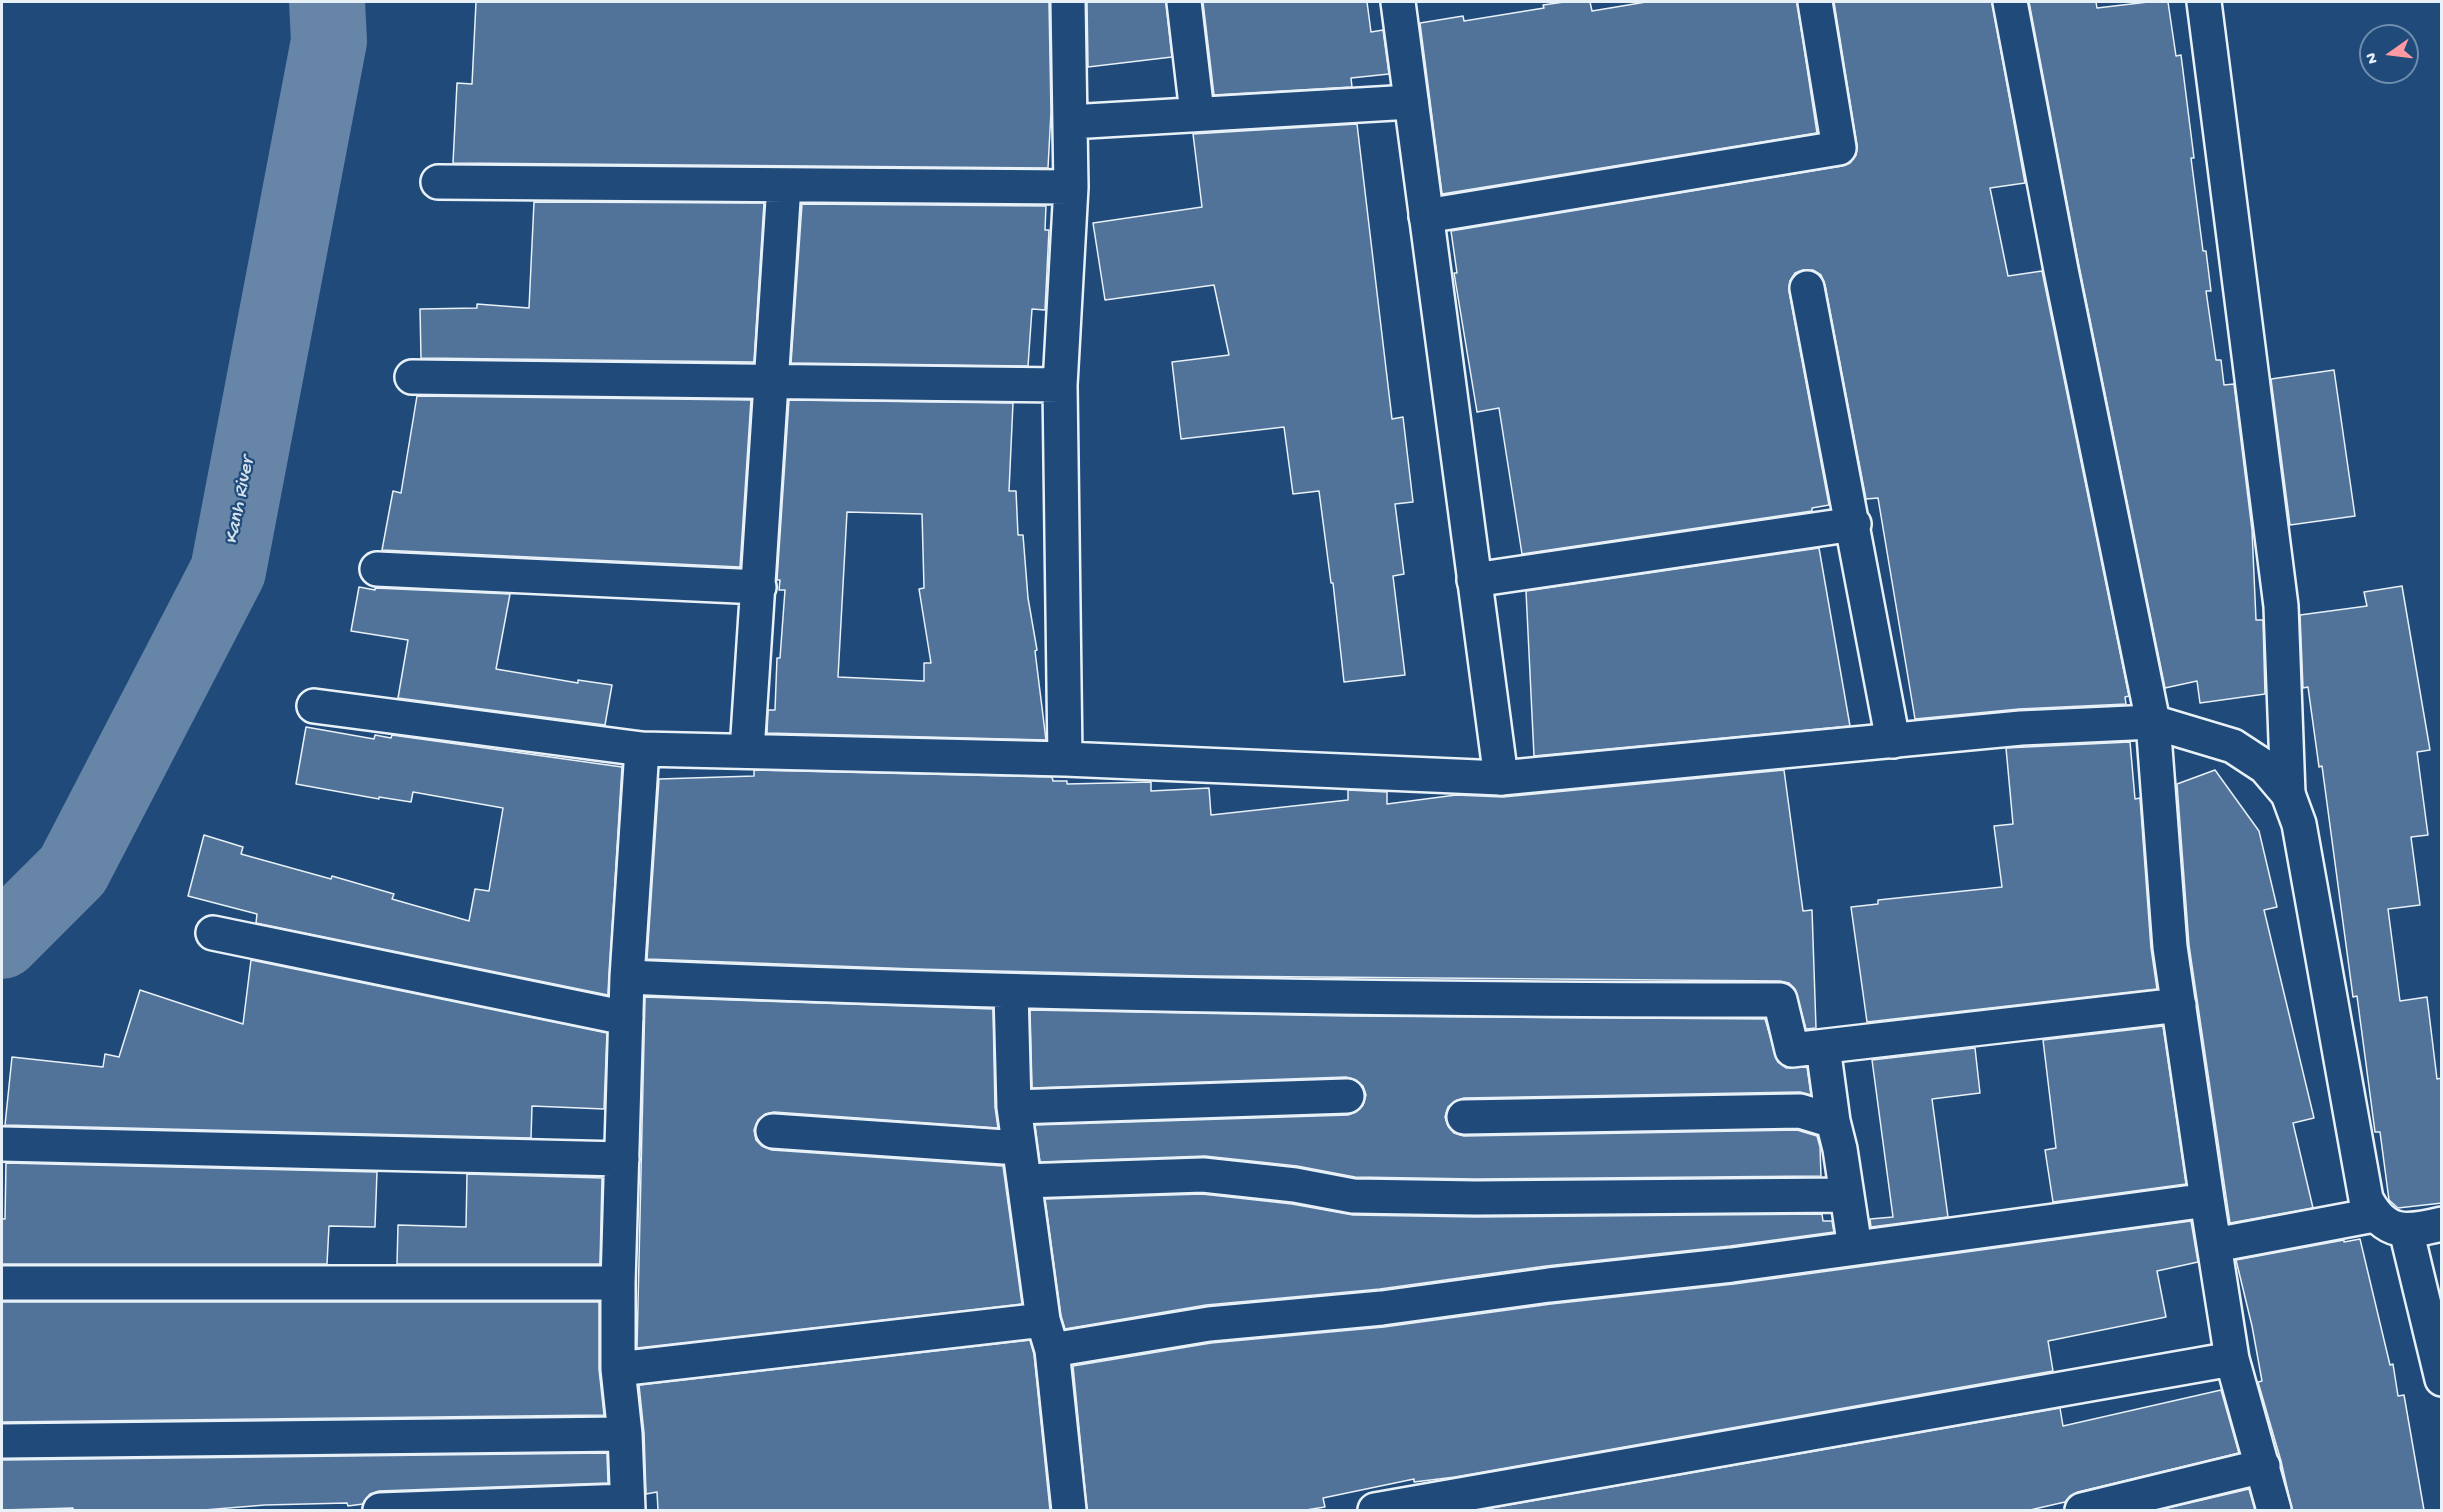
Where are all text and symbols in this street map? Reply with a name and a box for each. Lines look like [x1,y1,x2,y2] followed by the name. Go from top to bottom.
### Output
[2359,24,2419,84] north arrow
[2363,51,2383,65] text: N
[221,455,261,547] water label: Kanh River

